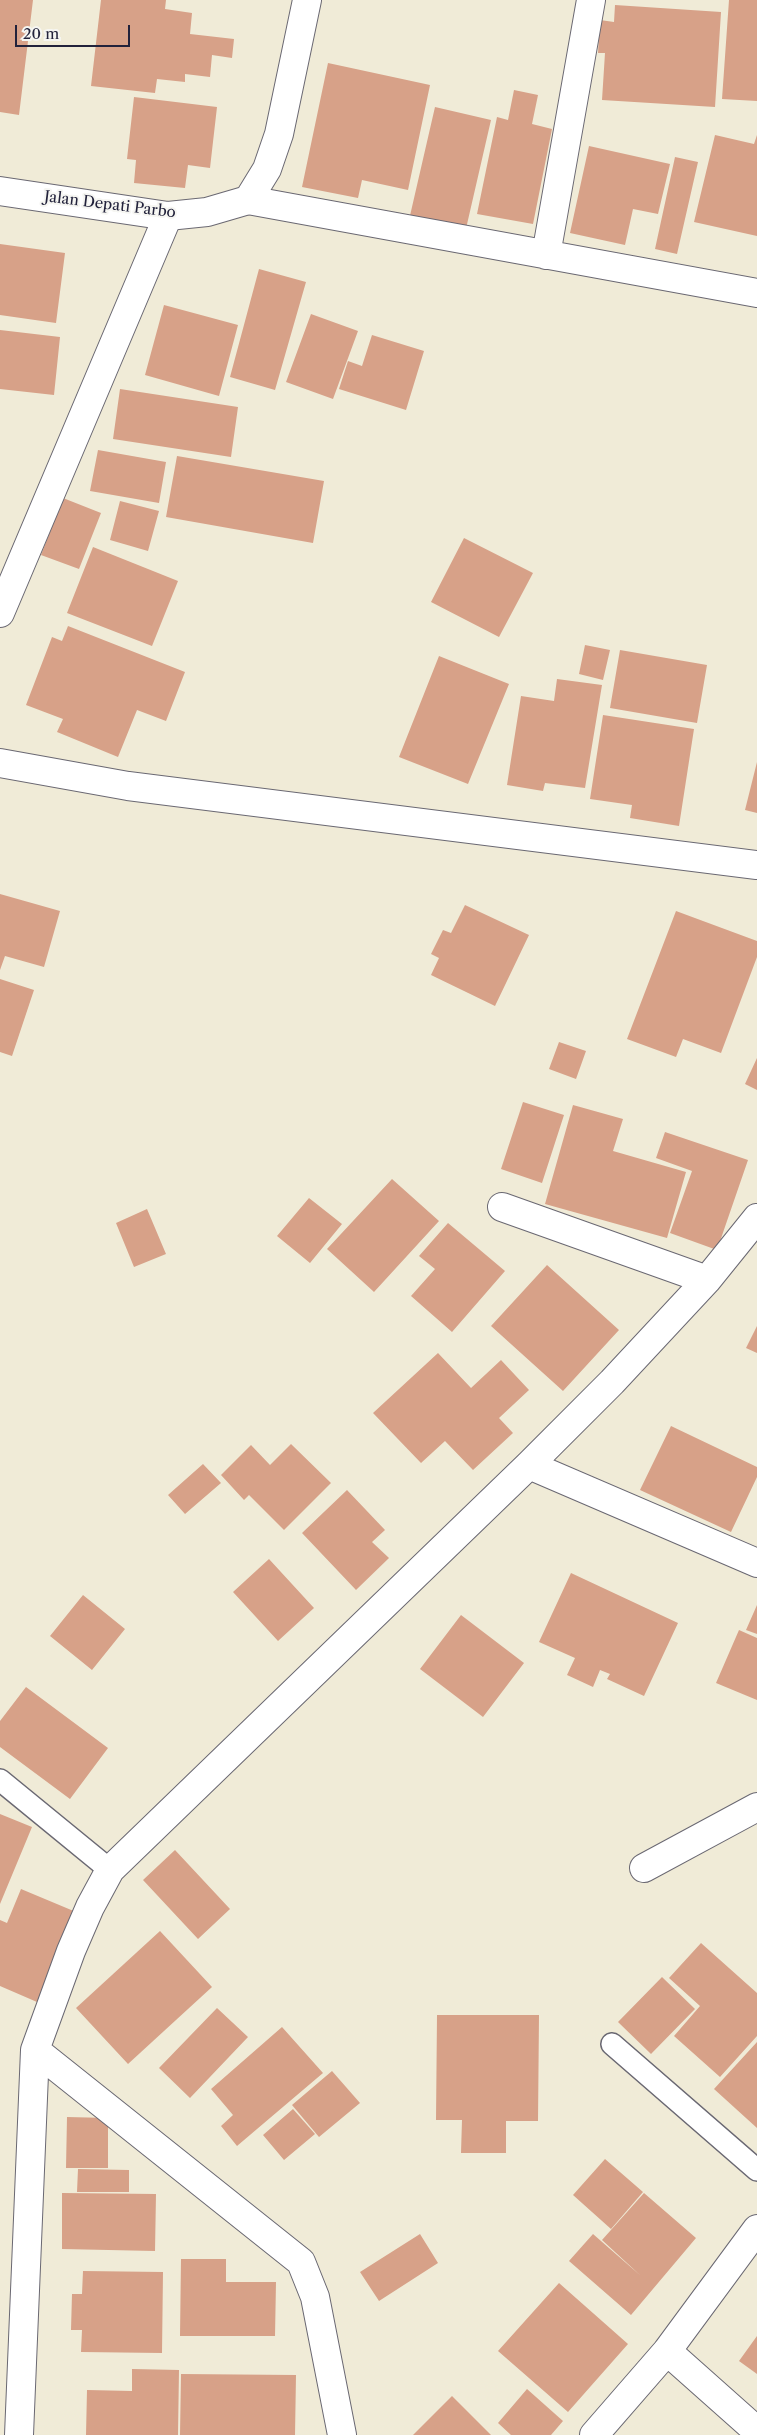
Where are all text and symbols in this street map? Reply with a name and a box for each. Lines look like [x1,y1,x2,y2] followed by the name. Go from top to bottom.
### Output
[18,15,132,47] scale bar
[23,24,59,43] text: 20 m
[43,188,177,222] street label: Jalan Depati Parbo

